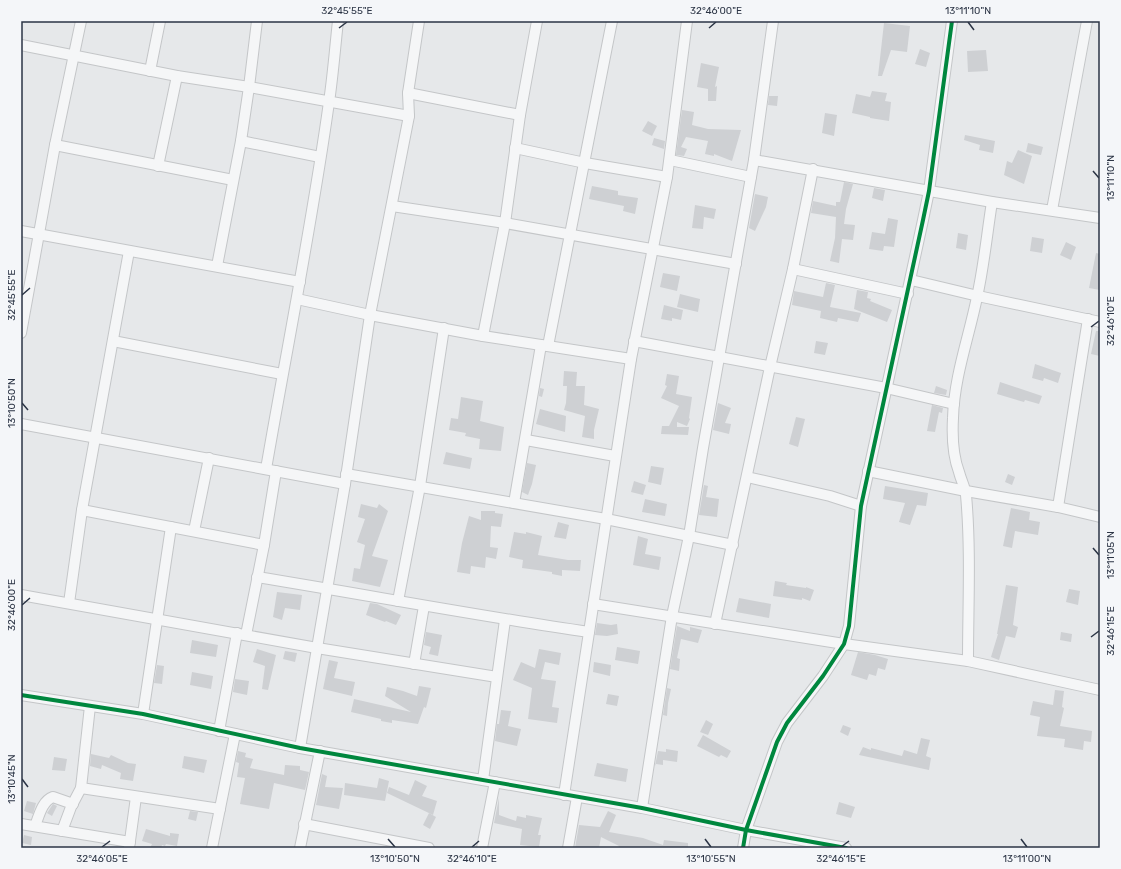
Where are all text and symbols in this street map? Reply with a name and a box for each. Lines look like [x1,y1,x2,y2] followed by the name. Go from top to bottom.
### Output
[321,5,373,17] text: 32°45'55"E
[690,5,742,17] text: 32°46'00"E
[945,5,991,17] text: 13°11'10"N
[1105,155,1117,201] text: 13°11'10"N
[6,269,18,321] text: 32°45'55"E
[1105,296,1117,346] text: 32°46'10"E
[6,378,18,428] text: 13°10'50"N
[1105,531,1117,579] text: 13°11'05"N
[6,579,18,631] text: 32°46'00"E
[1105,606,1117,656] text: 32°46'15"E
[6,754,18,804] text: 13°10'45"N
[76,853,128,865] text: 32°46'05"E
[370,853,420,865] text: 13°10'50"N
[447,853,497,865] text: 32°46'10"E
[686,853,736,865] text: 13°10'55"N
[816,853,866,865] text: 32°46'15"E
[1003,853,1051,865] text: 13°11'00"N

